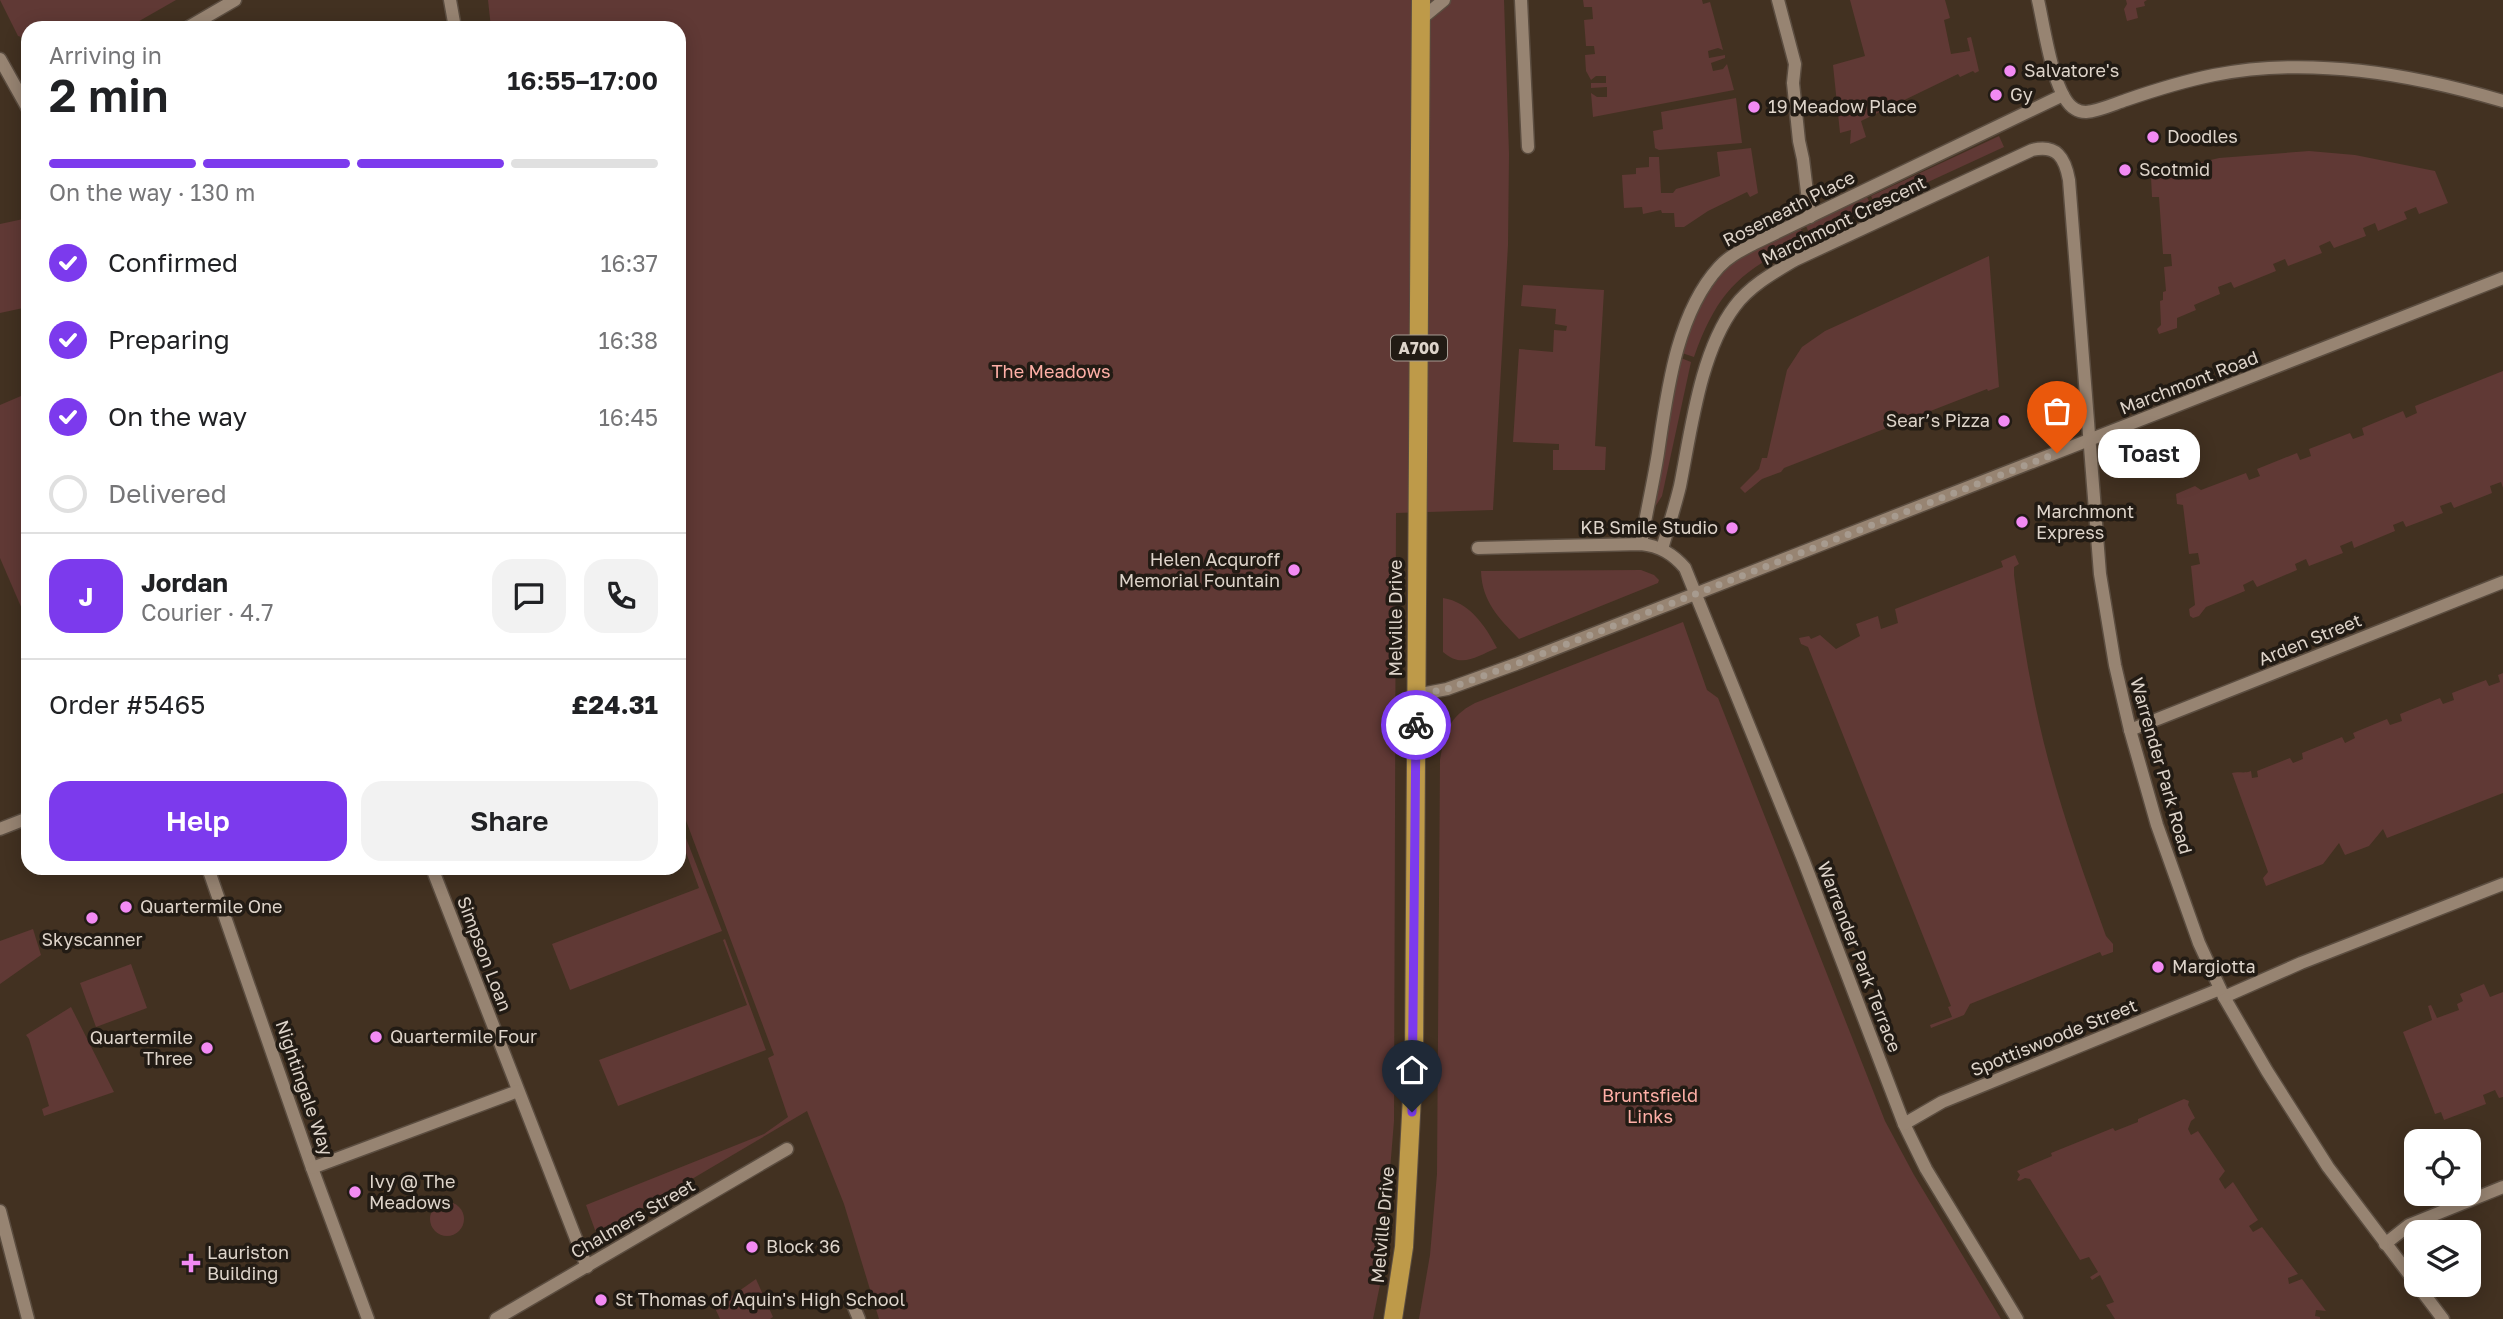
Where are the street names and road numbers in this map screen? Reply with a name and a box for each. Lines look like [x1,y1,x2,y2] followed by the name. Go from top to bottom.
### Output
[1719,165,1858,251] street label: Roseneath Place
[1758,171,1929,269] street label: Marchmont Crescent
[1391,336,1447,360] road number: A700
[2116,345,2261,419] street label: Marchmont Road
[1384,559,1406,677] street label: Melville Drive
[2255,608,2364,670] street label: Arden Street
[2126,675,2198,857] street label: Warrender Park Road
[1813,858,1907,1055] street label: Warrender Park Terrace
[453,893,517,1014] street label: Simpson Loan
[1967,994,2140,1080] street label: Spottiswoode Street
[271,1017,338,1158] street label: Nightingale Way
[1366,1166,1398,1284] street label: Melville Drive
[566,1174,699,1263] street label: Chalmers Street

